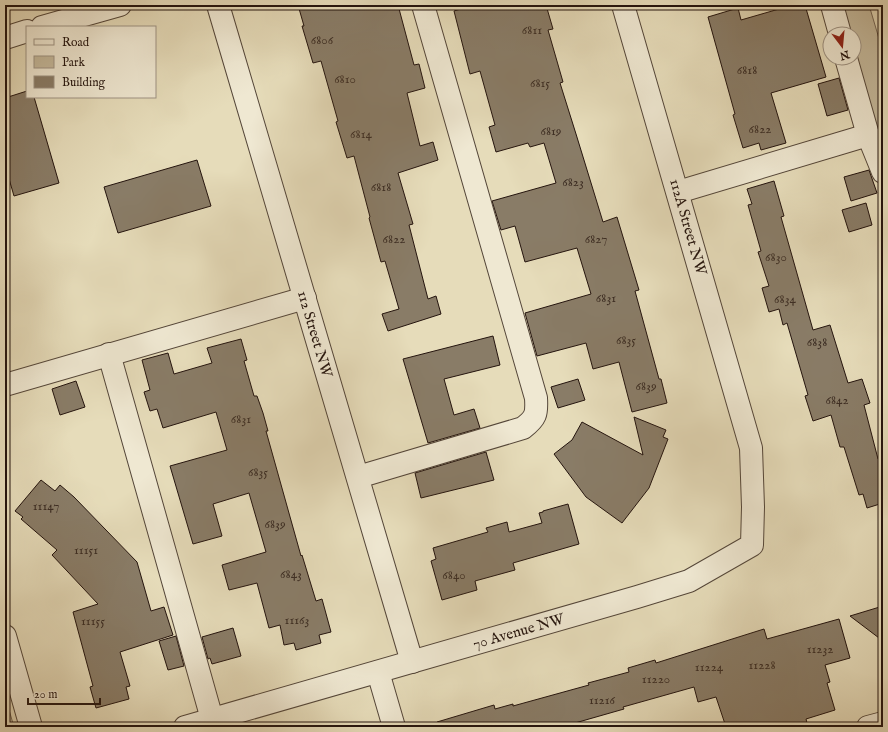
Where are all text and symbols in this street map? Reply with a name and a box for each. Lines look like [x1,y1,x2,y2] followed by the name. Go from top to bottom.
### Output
[522,22,542,39] house number: 6811
[26,26,156,98] legend
[822,26,862,66] north arrow
[311,32,334,49] house number: 6806
[62,35,90,50] text: Road
[838,46,852,63] text: N
[62,55,85,70] text: Park
[737,62,757,79] house number: 6818
[334,71,356,88] house number: 6810
[62,75,106,90] text: Building
[530,75,550,92] house number: 6815
[749,121,771,138] house number: 6822
[540,123,562,140] house number: 6819
[350,126,373,143] house number: 6814
[562,174,584,191] house number: 6823
[665,177,711,278] street label: 112A Street NW
[371,179,391,196] house number: 6818
[383,231,405,248] house number: 6822
[585,231,607,248] house number: 6827
[765,249,787,266] house number: 6830
[293,288,337,380] street label: 112 Street NW
[596,290,616,307] house number: 6831
[774,291,797,308] house number: 6834
[616,332,636,349] house number: 6835
[807,334,827,351] house number: 6838
[635,378,657,395] house number: 6839
[825,392,849,409] house number: 6842
[231,411,251,428] house number: 6831
[248,464,268,481] house number: 6835
[33,498,59,515] house number: 11147
[264,516,286,533] house number: 6839
[74,542,98,559] house number: 11151
[280,566,302,583] house number: 6843
[442,567,466,584] house number: 6840
[471,609,567,653] street label: 70 Avenue NW
[285,612,310,629] house number: 11163
[81,613,105,630] house number: 11155
[807,641,833,658] house number: 11232
[749,657,775,674] house number: 11228
[695,659,724,676] house number: 11224
[642,671,670,688] house number: 11220
[28,680,100,706] scale bar
[34,687,57,702] text: 20 m
[589,692,616,709] house number: 11216

